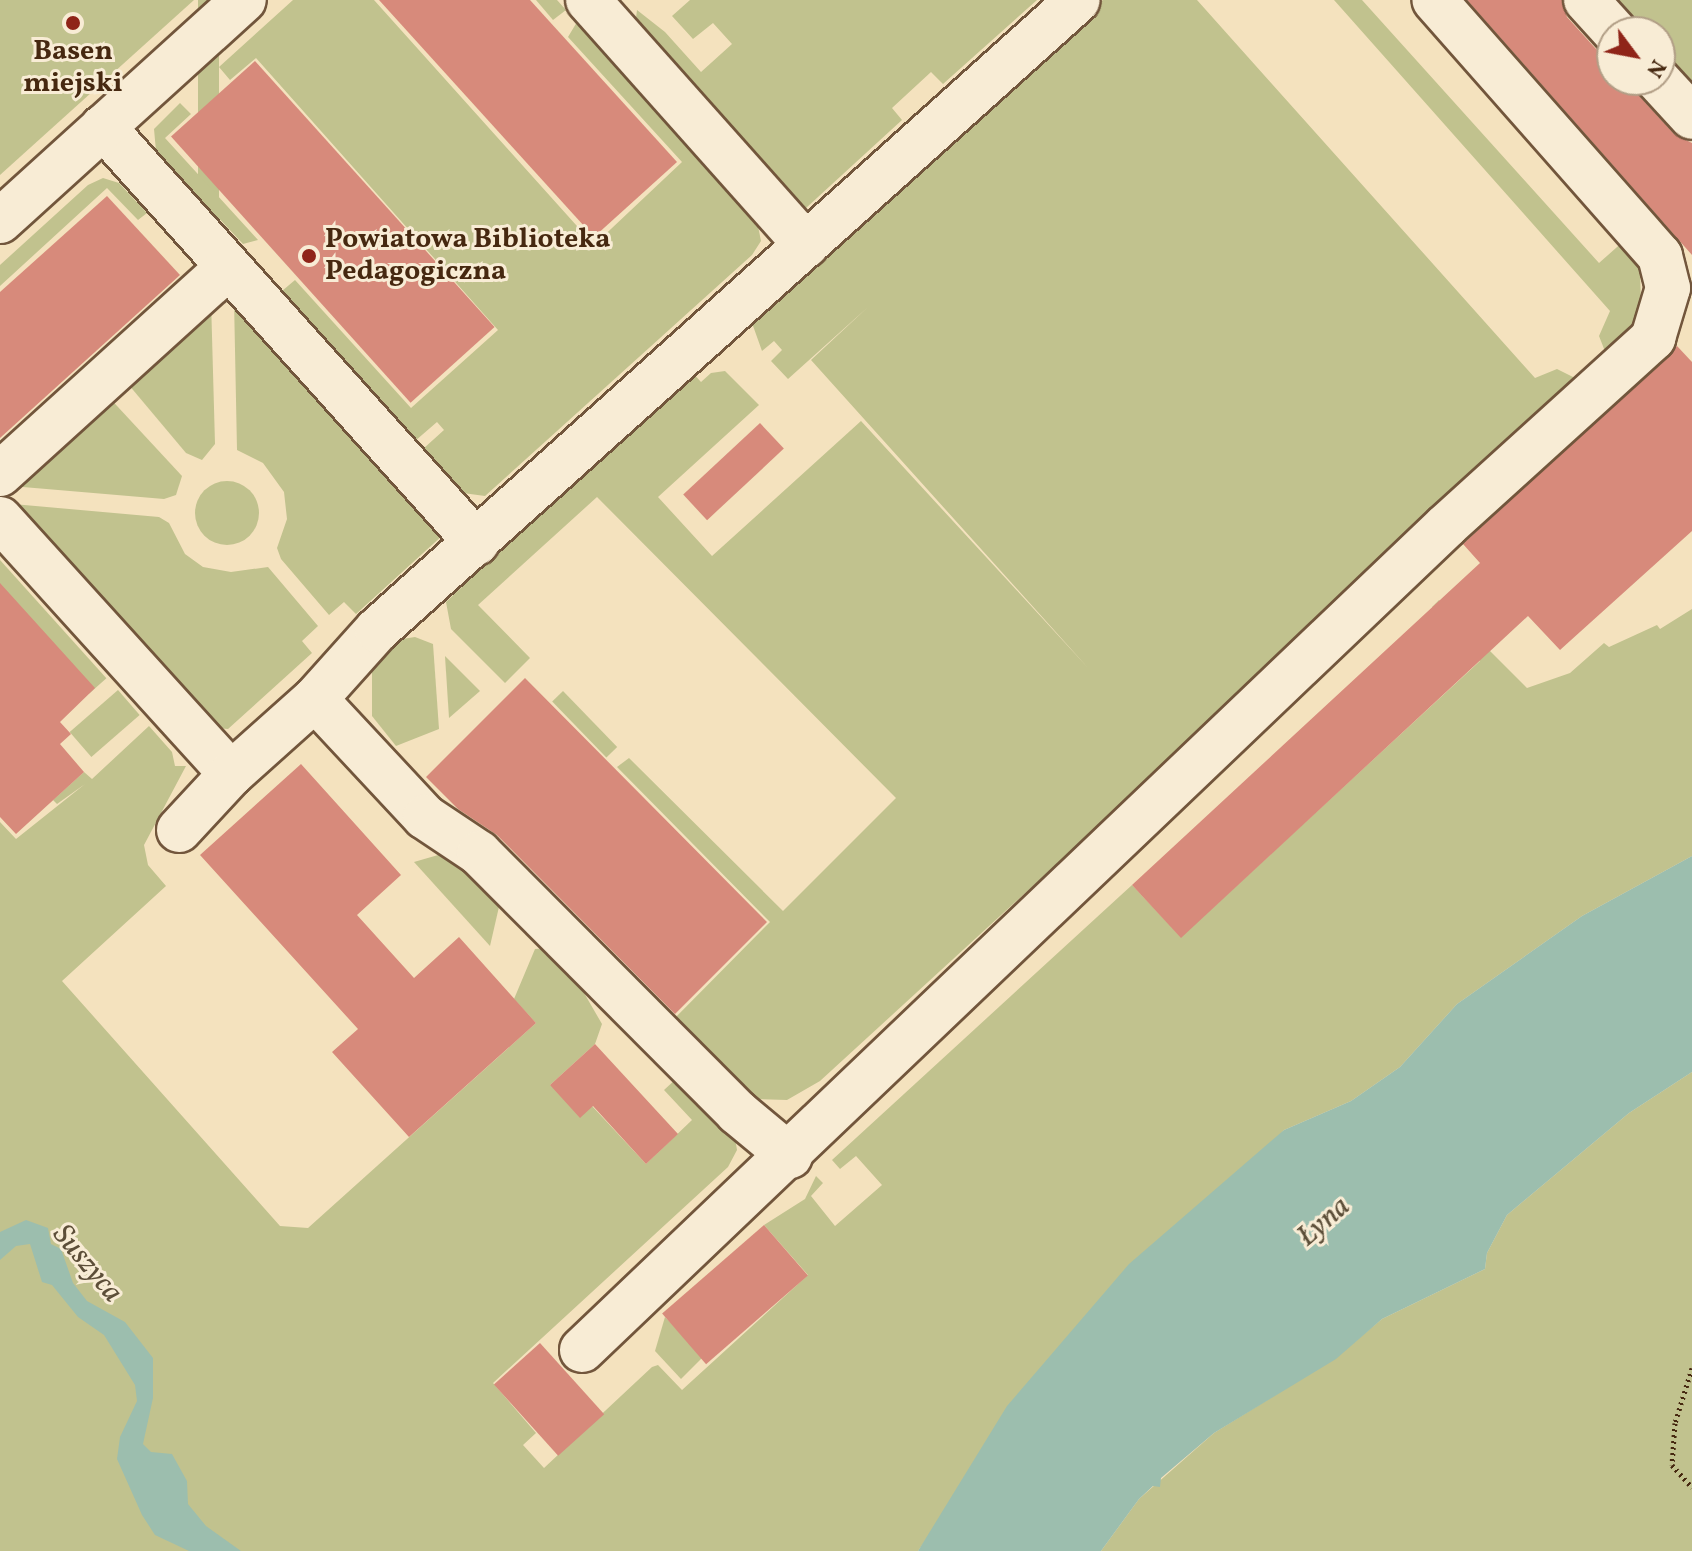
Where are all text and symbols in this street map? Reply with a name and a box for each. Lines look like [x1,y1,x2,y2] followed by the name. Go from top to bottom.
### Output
[64,14,82,32] marker: Basen miejski
[1596,16,1676,96] north arrow
[23,35,123,101] place label: Basen miejski
[1638,53,1672,83] text: N
[325,223,611,289] place label: Powiatowa Biblioteka Pedagogiczna
[300,247,318,265] marker: Powiatowa Biblioteka Pedagogiczna
[1290,1189,1358,1255] water label: Łyna
[44,1218,130,1310] water label: Suszyca

